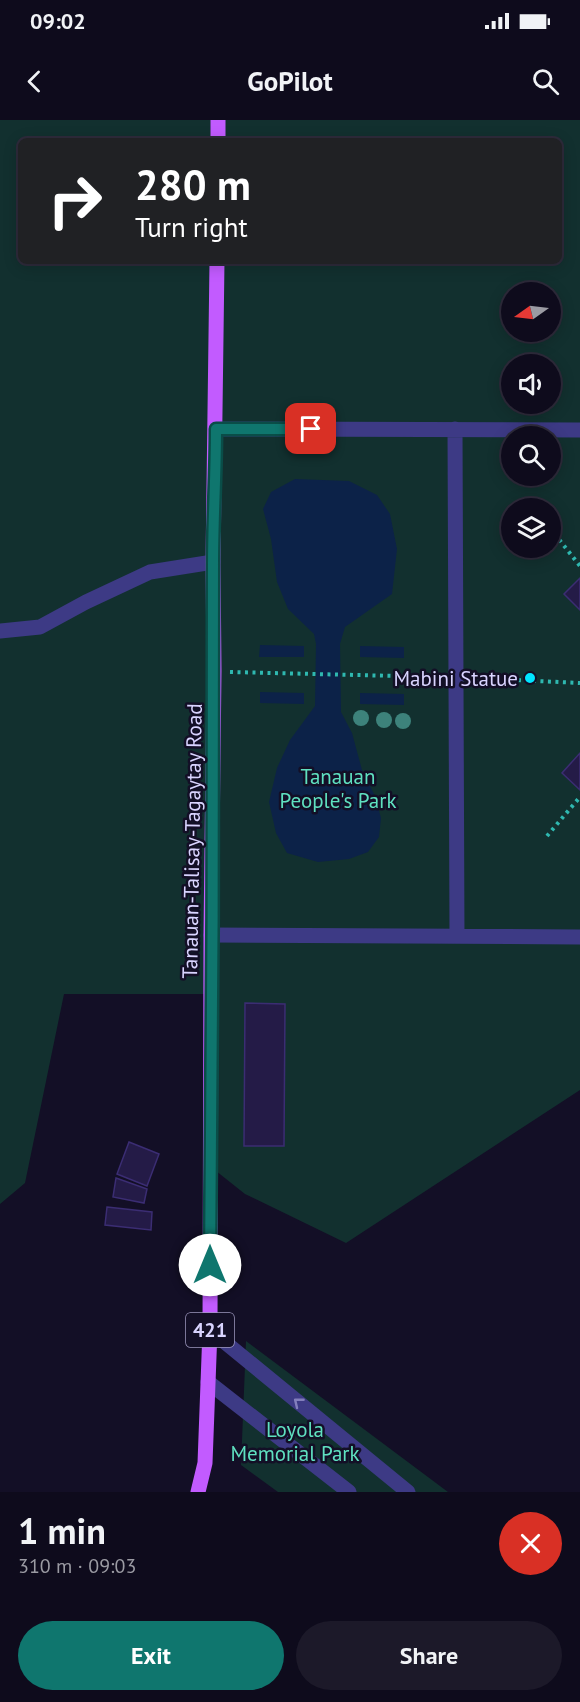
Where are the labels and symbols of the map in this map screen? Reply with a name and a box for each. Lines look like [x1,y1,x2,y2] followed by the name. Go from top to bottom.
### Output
[501,282,561,342] north arrow
[285,403,336,454] pin
[393,665,518,692] place label: Mabini Statue
[523,671,537,685] marker: Mabini Statue
[176,703,208,979] street label: Tanauan-Talisay-Tagaytay Road
[280,763,396,814] park label: Tanauan People's Park
[178,1233,242,1297] position arrow
[186,1313,234,1347] road number: 421
[294,1398,305,1409] one-way arrow
[230,1416,360,1467] park label: Loyola Memorial Park

